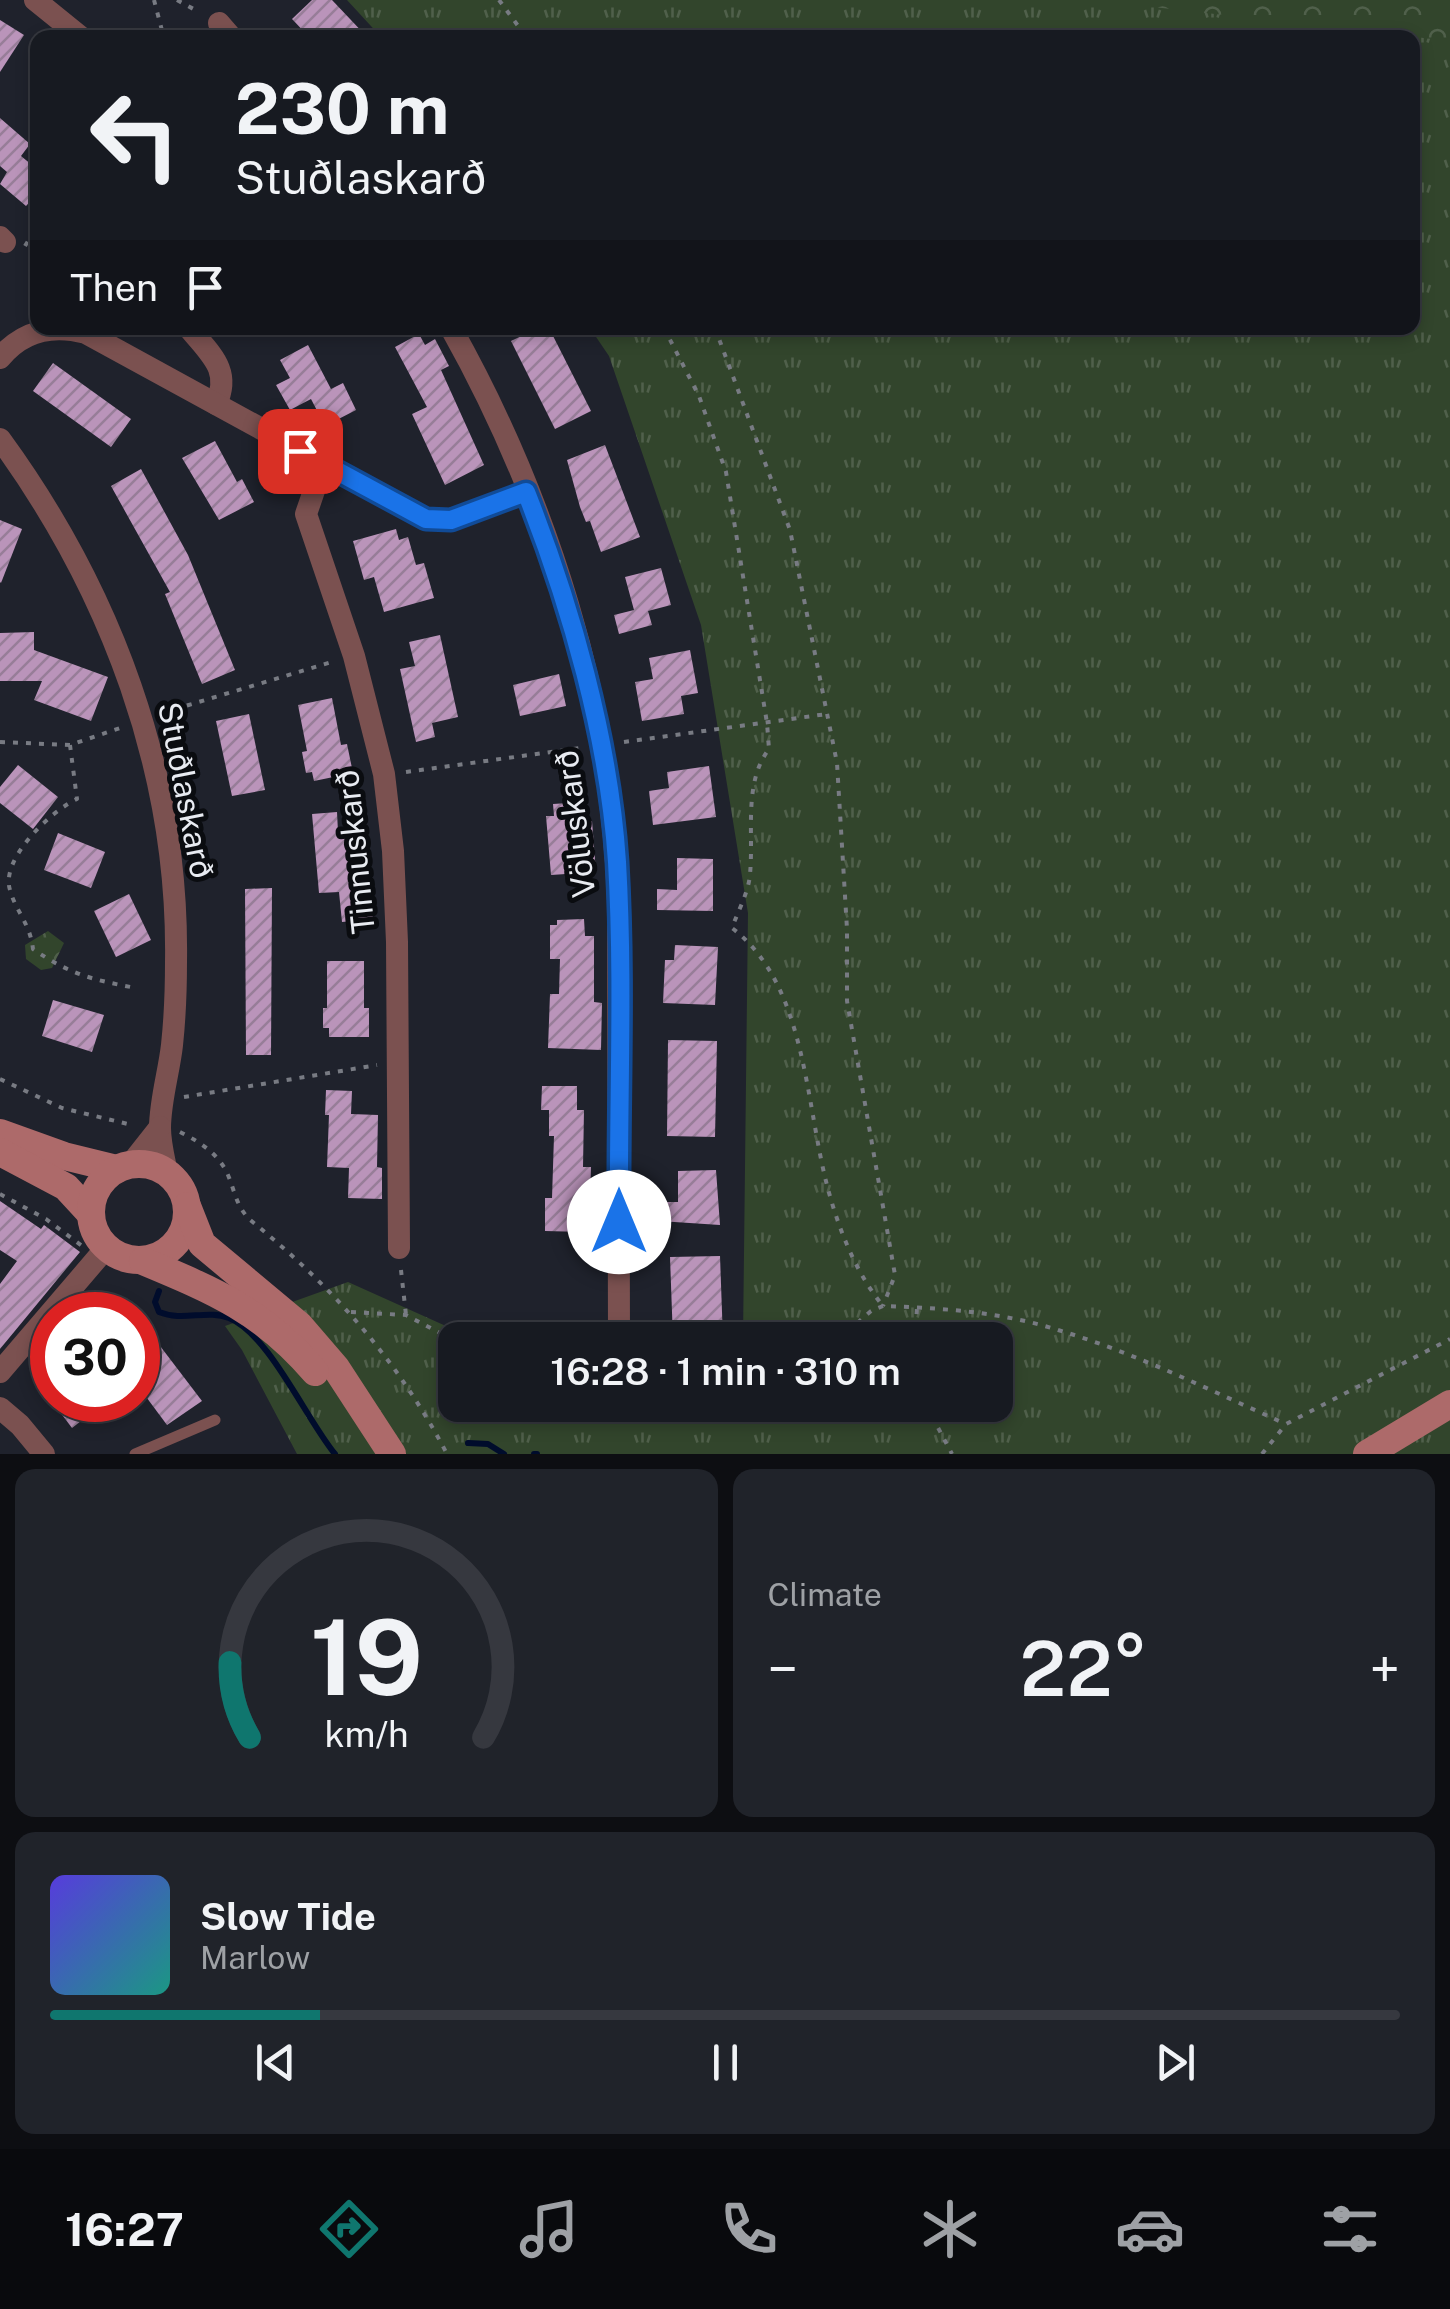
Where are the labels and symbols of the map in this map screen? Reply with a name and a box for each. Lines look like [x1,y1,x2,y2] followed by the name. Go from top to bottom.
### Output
[258,409,343,494] pin
[151,699,221,881] street label: Stuðlaskarð
[548,748,602,900] street label: Völuskarð
[328,768,382,936] street label: Tinnuskarð
[567,1170,671,1274] position arrow
[30,1292,160,1422] speed limit sign: 30

